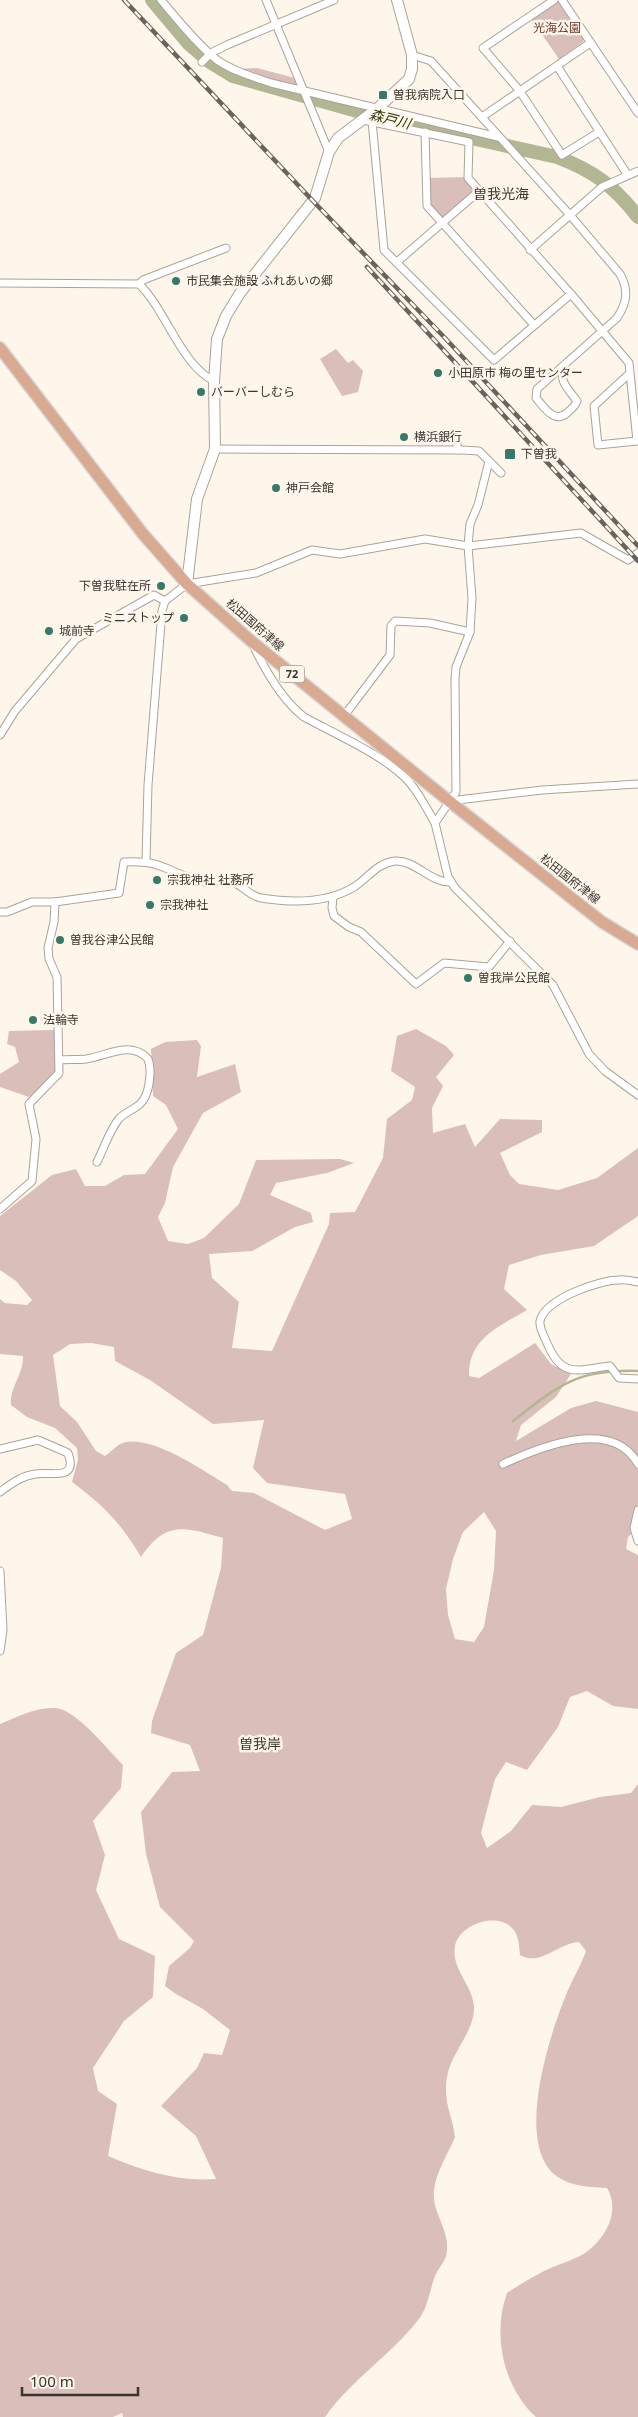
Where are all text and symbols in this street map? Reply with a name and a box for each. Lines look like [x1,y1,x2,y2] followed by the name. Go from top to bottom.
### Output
[533,19,581,36] park label: 光海公園
[393,86,465,103] place label: 曽我病院入口
[377,89,389,101] marker: 曽我病院入口
[367,104,415,133] water label: 森戸川
[473,184,529,203] district label: 曽我光海
[186,272,333,289] place label: 市民集会施設 ふれあいの郷
[170,275,182,287] marker: 市民集会施設 ふれあいの郷
[448,364,583,381] place label: 小田原市 梅の里センター
[432,367,444,379] marker: 小田原市 梅の里センター
[211,383,295,400] place label: バーバーしむら
[195,386,207,398] marker: バーバーしむら
[414,428,462,445] place label: 横浜銀行
[398,431,410,443] marker: 横浜銀行
[521,445,557,462] place label: 下曽我
[503,447,517,461] marker: 下曽我
[286,479,334,496] place label: 神戸会館
[270,482,282,494] marker: 神戸会館
[79,577,151,594] place label: 下曽我駐在所
[155,580,167,592] marker: 下曽我駐在所
[223,595,288,655] street label: 松田国府津線
[102,609,174,626] place label: ミニストップ
[178,612,190,624] marker: ミニストップ
[59,622,95,639] place label: 城前寺
[43,625,55,637] marker: 城前寺
[280,666,304,682] road number: 72
[537,850,604,907] street label: 松田国府津線
[167,871,254,888] place label: 宗我神社 社務所
[151,874,163,886] marker: 宗我神社 社務所
[160,896,208,913] place label: 宗我神社
[144,899,156,911] marker: 宗我神社
[70,931,154,948] place label: 曽我谷津公民館
[54,934,66,946] marker: 曽我谷津公民館
[478,969,550,986] place label: 曽我岸公民館
[462,972,474,984] marker: 曽我岸公民館
[43,1011,79,1028] place label: 法輪寺
[27,1014,39,1026] marker: 法輪寺
[239,1734,281,1753] district label: 曽我岸
[22,2364,139,2396] scale bar
[30,2371,74,2391] text: 100 m

